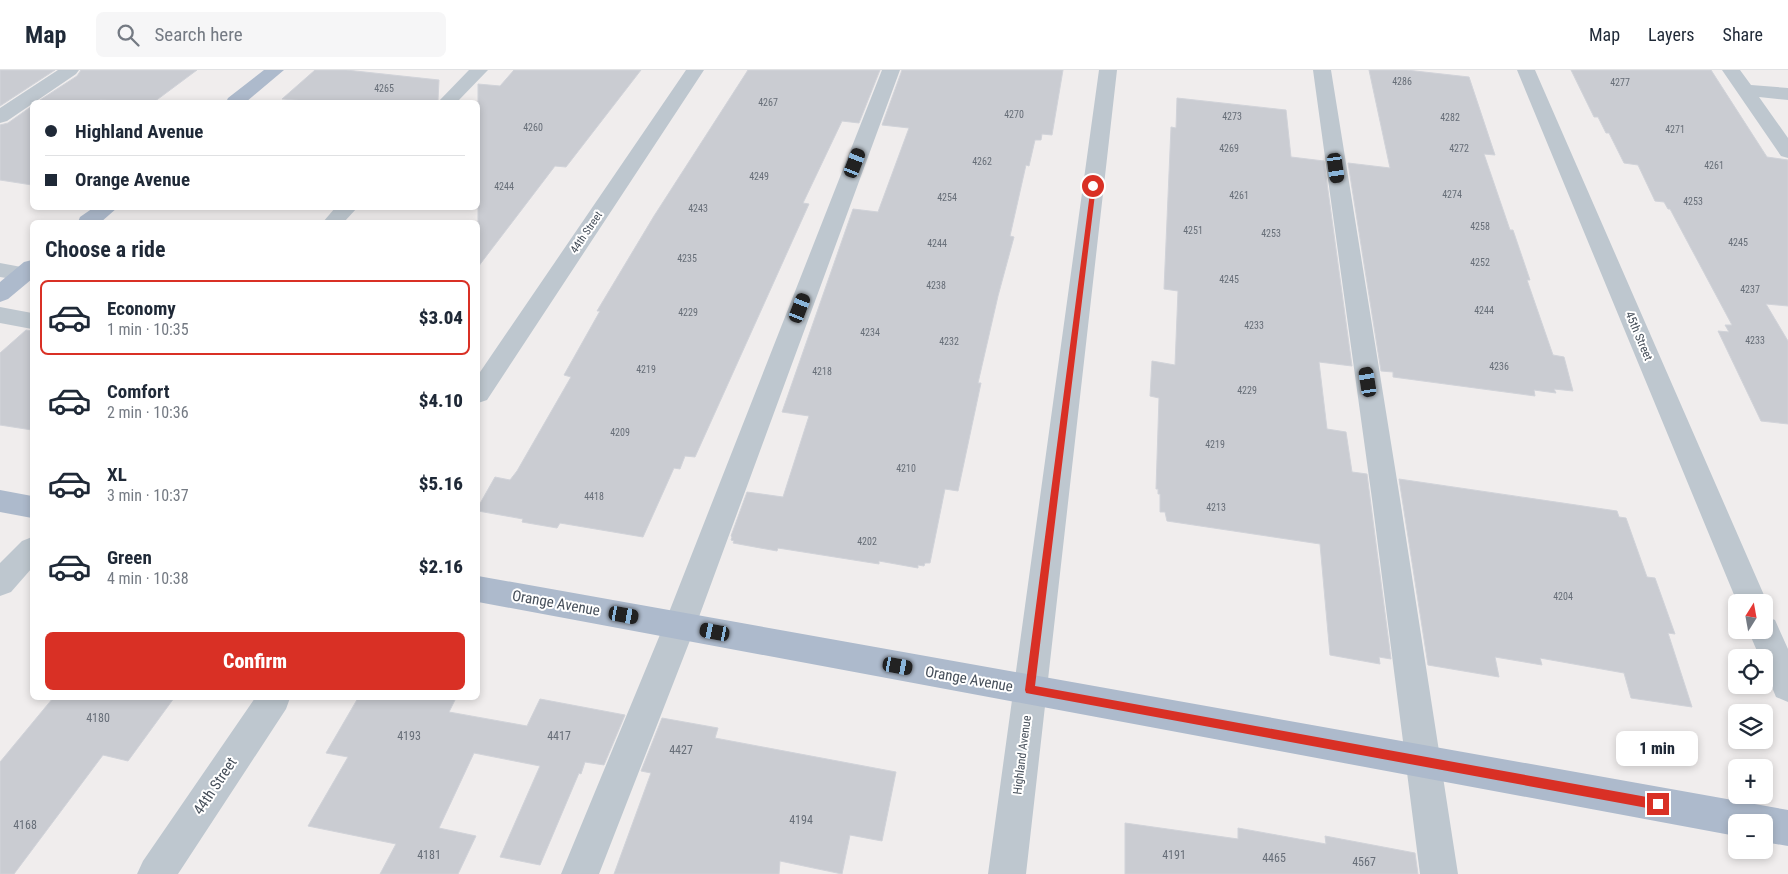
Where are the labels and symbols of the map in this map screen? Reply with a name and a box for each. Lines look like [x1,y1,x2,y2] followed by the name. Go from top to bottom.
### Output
[1392,76,1412,87] house number: 4286
[1610,77,1630,88] house number: 4277
[374,83,394,94] house number: 4265
[758,97,778,108] house number: 4267
[1004,109,1024,120] house number: 4270
[1222,111,1242,122] house number: 4273
[1440,112,1460,123] house number: 4282
[523,122,543,133] house number: 4260
[1665,124,1685,135] house number: 4271
[1219,143,1239,154] house number: 4269
[1449,143,1469,154] house number: 4272
[842,146,867,180] car
[1326,152,1345,184] car
[972,156,992,167] house number: 4262
[1704,160,1724,171] house number: 4261
[749,171,769,182] house number: 4249
[1082,175,1104,197] route start
[494,181,514,192] house number: 4244
[1442,189,1462,200] house number: 4274
[1229,190,1249,201] house number: 4261
[937,192,957,203] house number: 4254
[1683,196,1703,207] house number: 4253
[688,203,708,214] house number: 4243
[568,209,605,256] street label: 44th Street
[1470,221,1490,232] house number: 4258
[1183,225,1203,236] house number: 4251
[1261,228,1281,239] house number: 4253
[1728,237,1748,248] house number: 4245
[927,238,947,249] house number: 4244
[677,253,697,264] house number: 4235
[1470,257,1490,268] house number: 4252
[1219,274,1239,285] house number: 4245
[926,280,946,291] house number: 4238
[1740,284,1760,295] house number: 4237
[787,291,812,325] car
[1474,305,1494,316] house number: 4244
[678,307,698,318] house number: 4229
[1622,309,1656,363] street label: 45th Street
[1244,320,1264,331] house number: 4233
[860,327,880,338] house number: 4234
[1745,335,1765,346] house number: 4233
[939,336,959,347] house number: 4232
[1489,361,1509,372] house number: 4236
[636,364,656,375] house number: 4219
[812,366,832,377] house number: 4218
[1358,366,1377,398] car
[1237,385,1257,396] house number: 4229
[610,427,630,438] house number: 4209
[1205,439,1225,450] house number: 4219
[896,463,916,474] house number: 4210
[584,491,604,502] house number: 4418
[1206,502,1226,513] house number: 4213
[857,536,877,547] house number: 4202
[511,586,601,620] street label: Orange Avenue
[1553,591,1573,602] house number: 4204
[1728,594,1772,639] north arrow
[607,605,640,625] car
[698,622,731,642] car
[881,656,914,676] car
[924,662,1014,696] street label: Orange Avenue
[86,711,110,725] house number: 4180
[1010,714,1034,795] street label: Highland Avenue
[397,729,421,743] house number: 4193
[547,729,571,743] house number: 4417
[1617,732,1699,766] callout: 1 min
[669,743,693,757] house number: 4427
[189,754,241,818] street label: 44th Street
[1647,793,1669,815] route end
[789,813,813,827] house number: 4194
[13,818,37,832] house number: 4168
[417,848,441,862] house number: 4181
[1162,848,1186,862] house number: 4191
[1262,851,1286,865] house number: 4465
[1352,855,1376,869] house number: 4567

